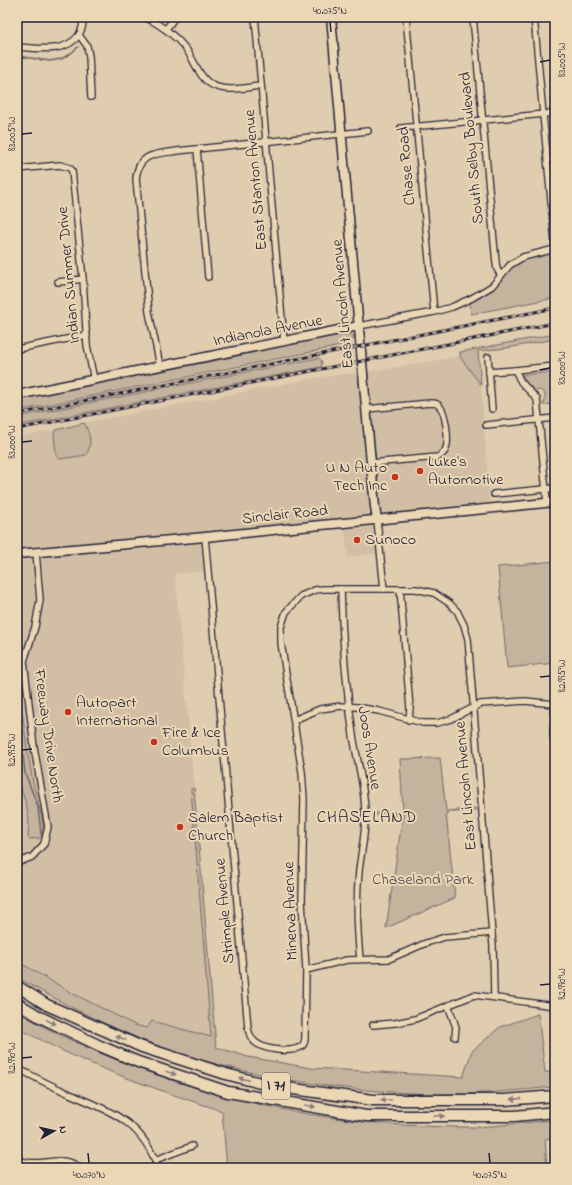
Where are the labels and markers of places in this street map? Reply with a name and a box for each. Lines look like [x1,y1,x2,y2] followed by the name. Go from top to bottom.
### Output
[428,450,504,492] place label: Luke's Automotive
[325,456,388,498] place label: U N Auto Tech Inc
[415,466,425,476] marker: Luke's Automotive
[390,472,400,482] marker: U N Auto Tech Inc
[365,528,416,552] place label: Sunoco
[352,535,362,545] marker: Sunoco
[76,691,158,733] place label: Autopart International
[63,707,73,717] marker: Autopart International
[161,721,229,763] place label: Fire & Ice Columbus
[149,737,159,747] marker: Fire & Ice Columbus
[188,806,284,848] place label: Salem Baptist Church
[175,822,185,832] marker: Salem Baptist Church

